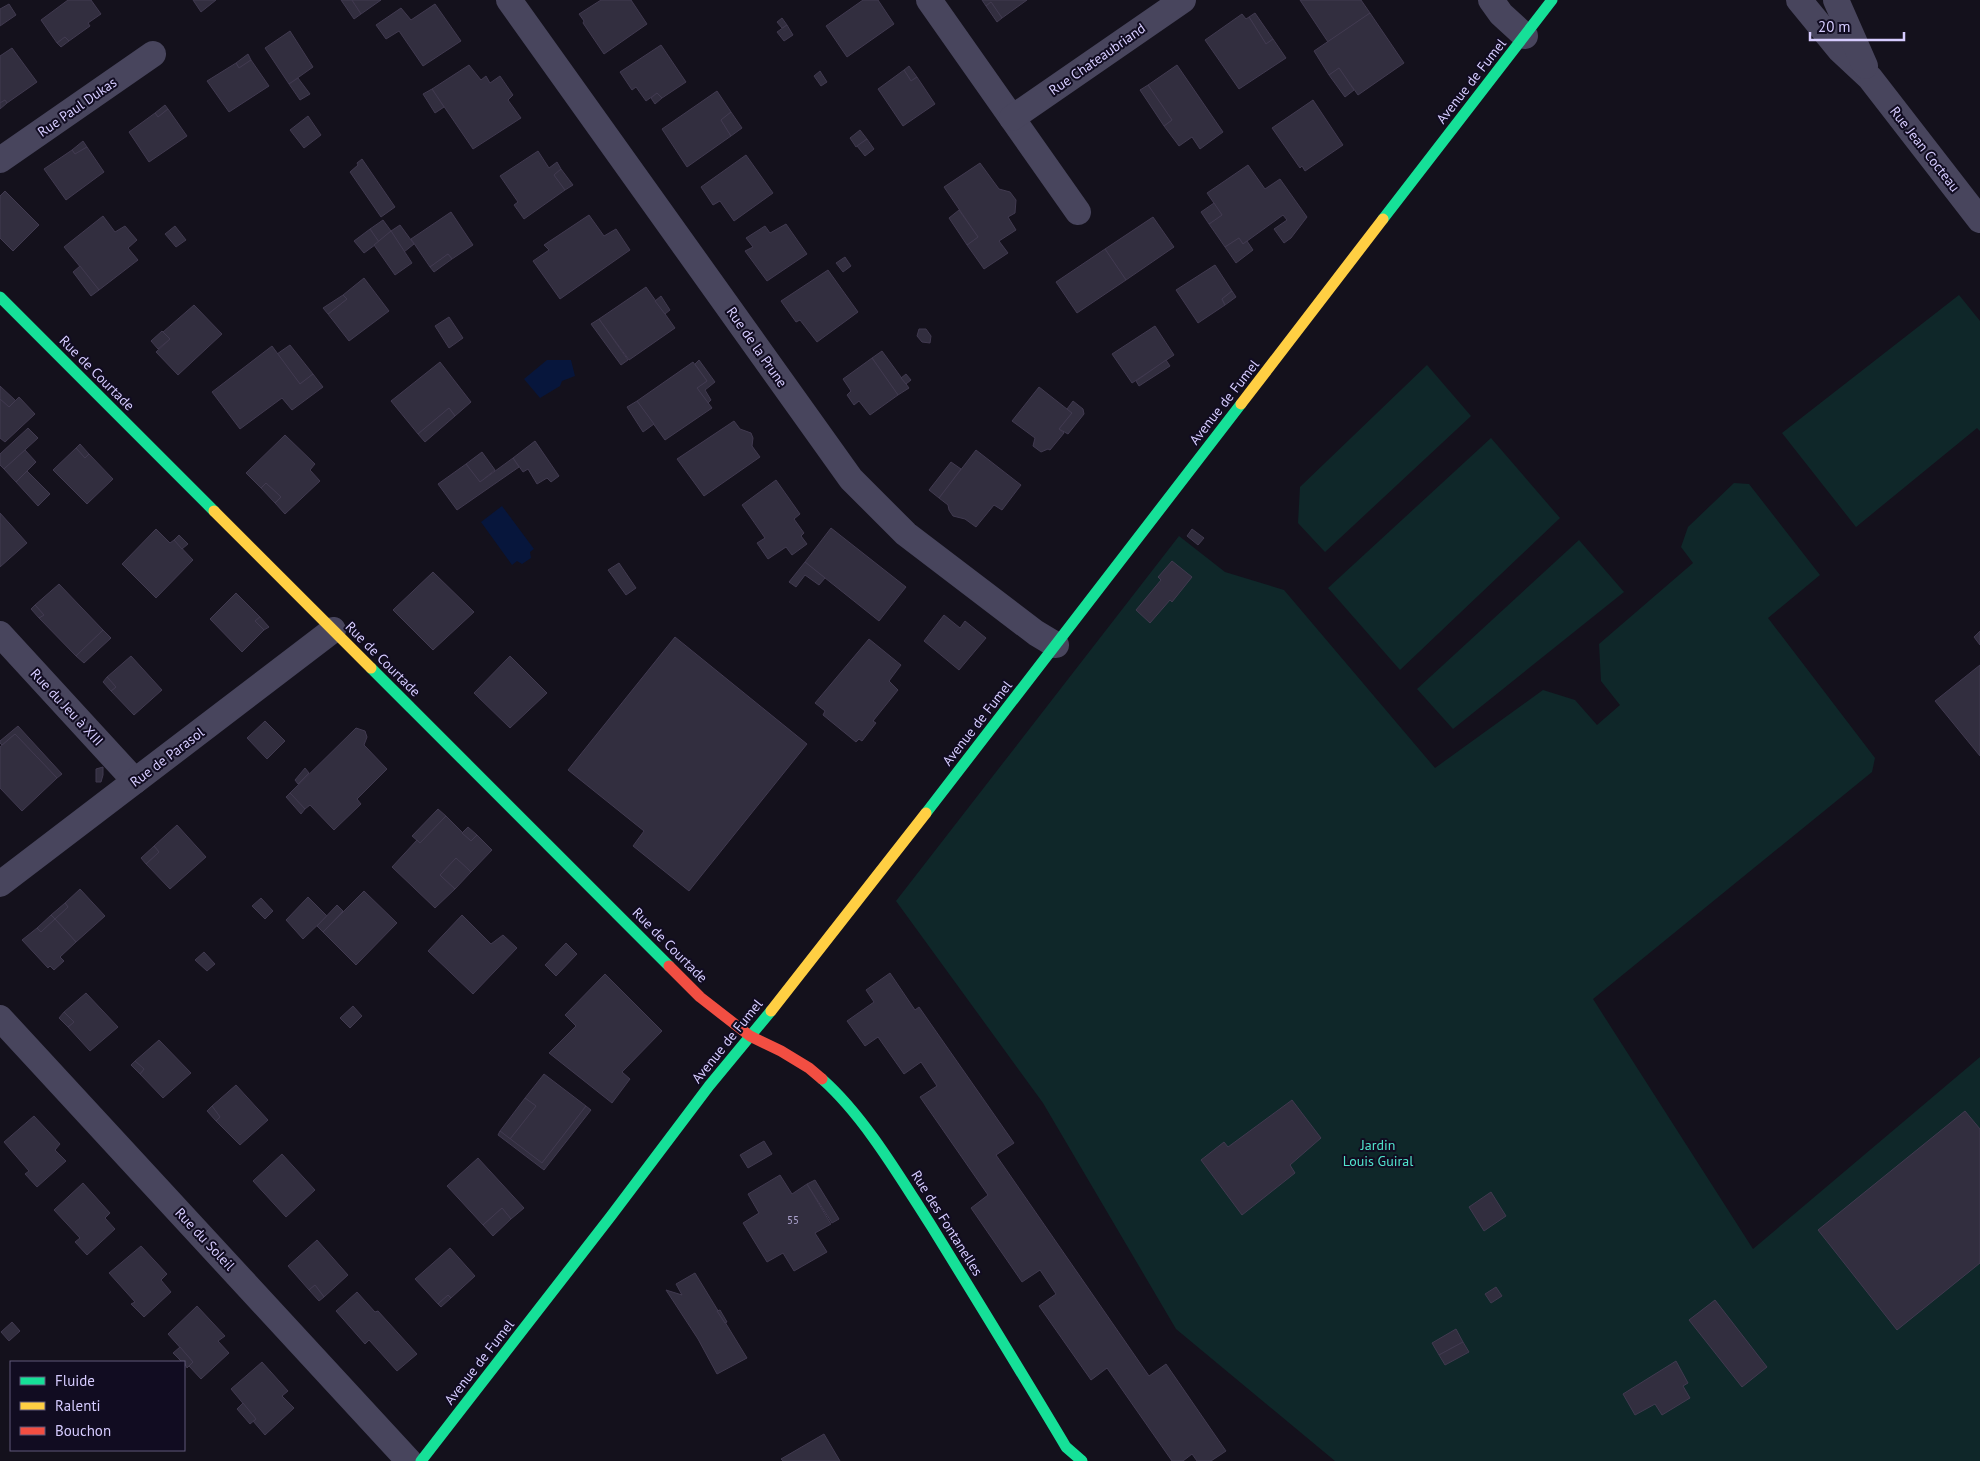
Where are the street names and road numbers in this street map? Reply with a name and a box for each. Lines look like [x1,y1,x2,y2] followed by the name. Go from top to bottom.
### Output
[1045,19,1149,99] street label: Rue Chateaubriand
[1432,35,1510,127] street label: Avenue de Fumel
[34,73,120,141] street label: Rue Paul Dukas
[1886,103,1964,195] street label: Rue Jean Cocteau
[723,303,791,391] street label: Rue de la Prune
[56,332,138,414] street label: Rue de Courtade
[1185,356,1263,448] street label: Avenue de Fumel
[342,618,424,700] street label: Rue de Courtade
[27,665,107,749] street label: Rue du Jeu à XIII
[938,677,1016,769] street label: Avenue de Fumel
[126,723,208,791] street label: Rue de Parasol
[629,904,711,986] street label: Rue de Courtade
[688,995,766,1087] street label: Avenue de Fumel
[907,1167,987,1279] street label: Rue des Fontanelles
[171,1204,239,1274] street label: Rue du Soleil
[440,1316,518,1408] street label: Avenue de Fumel

